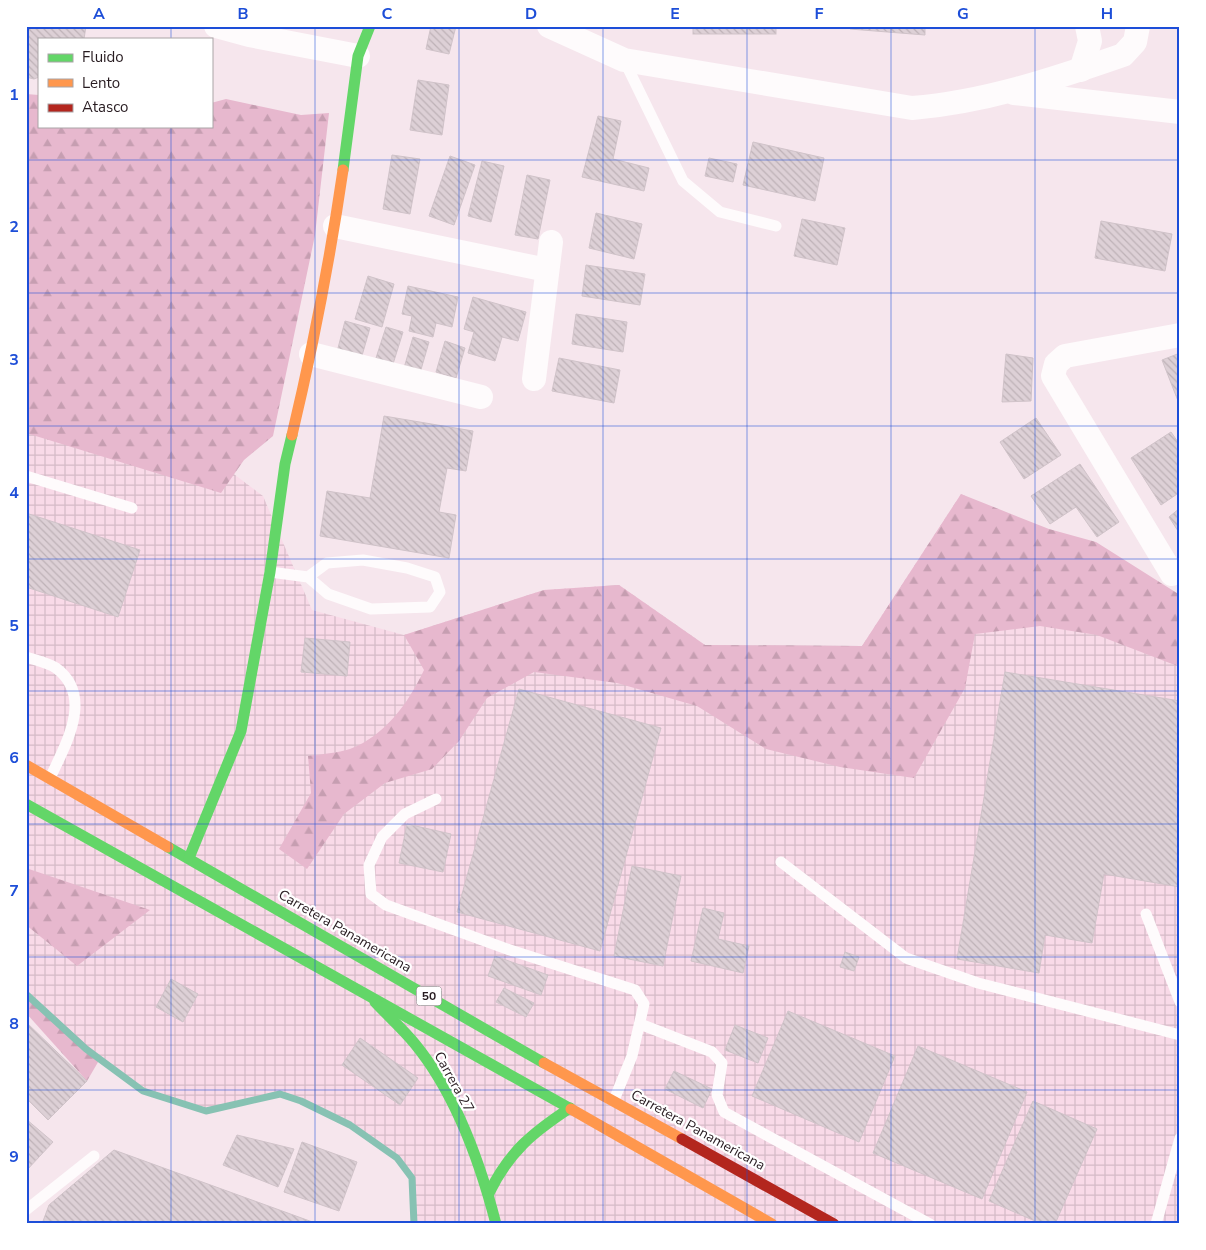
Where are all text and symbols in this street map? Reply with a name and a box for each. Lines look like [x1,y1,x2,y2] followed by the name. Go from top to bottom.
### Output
[93,3,105,25] text: A
[237,3,249,25] text: B
[382,3,393,25] text: C
[525,3,537,25] text: D
[670,3,680,25] text: E
[815,3,824,25] text: F
[957,3,969,25] text: G
[1101,3,1113,25] text: H
[38,38,212,128] legend
[82,47,124,67] text: Fluido
[82,73,120,93] text: Lento
[9,84,19,106] text: 1
[82,97,128,117] text: Atasco
[9,216,19,238] text: 2
[9,349,19,371] text: 3
[9,482,19,504] text: 4
[9,615,19,637] text: 5
[9,747,19,769] text: 6
[9,880,19,902] text: 7
[275,885,415,977] street label: Carretera Panamericana
[416,986,442,1006] road number: 50
[9,1013,19,1035] text: 8
[430,1048,478,1116] street label: Carrera 27
[628,1085,768,1175] street label: Carretera Panamericana
[9,1146,19,1168] text: 9

